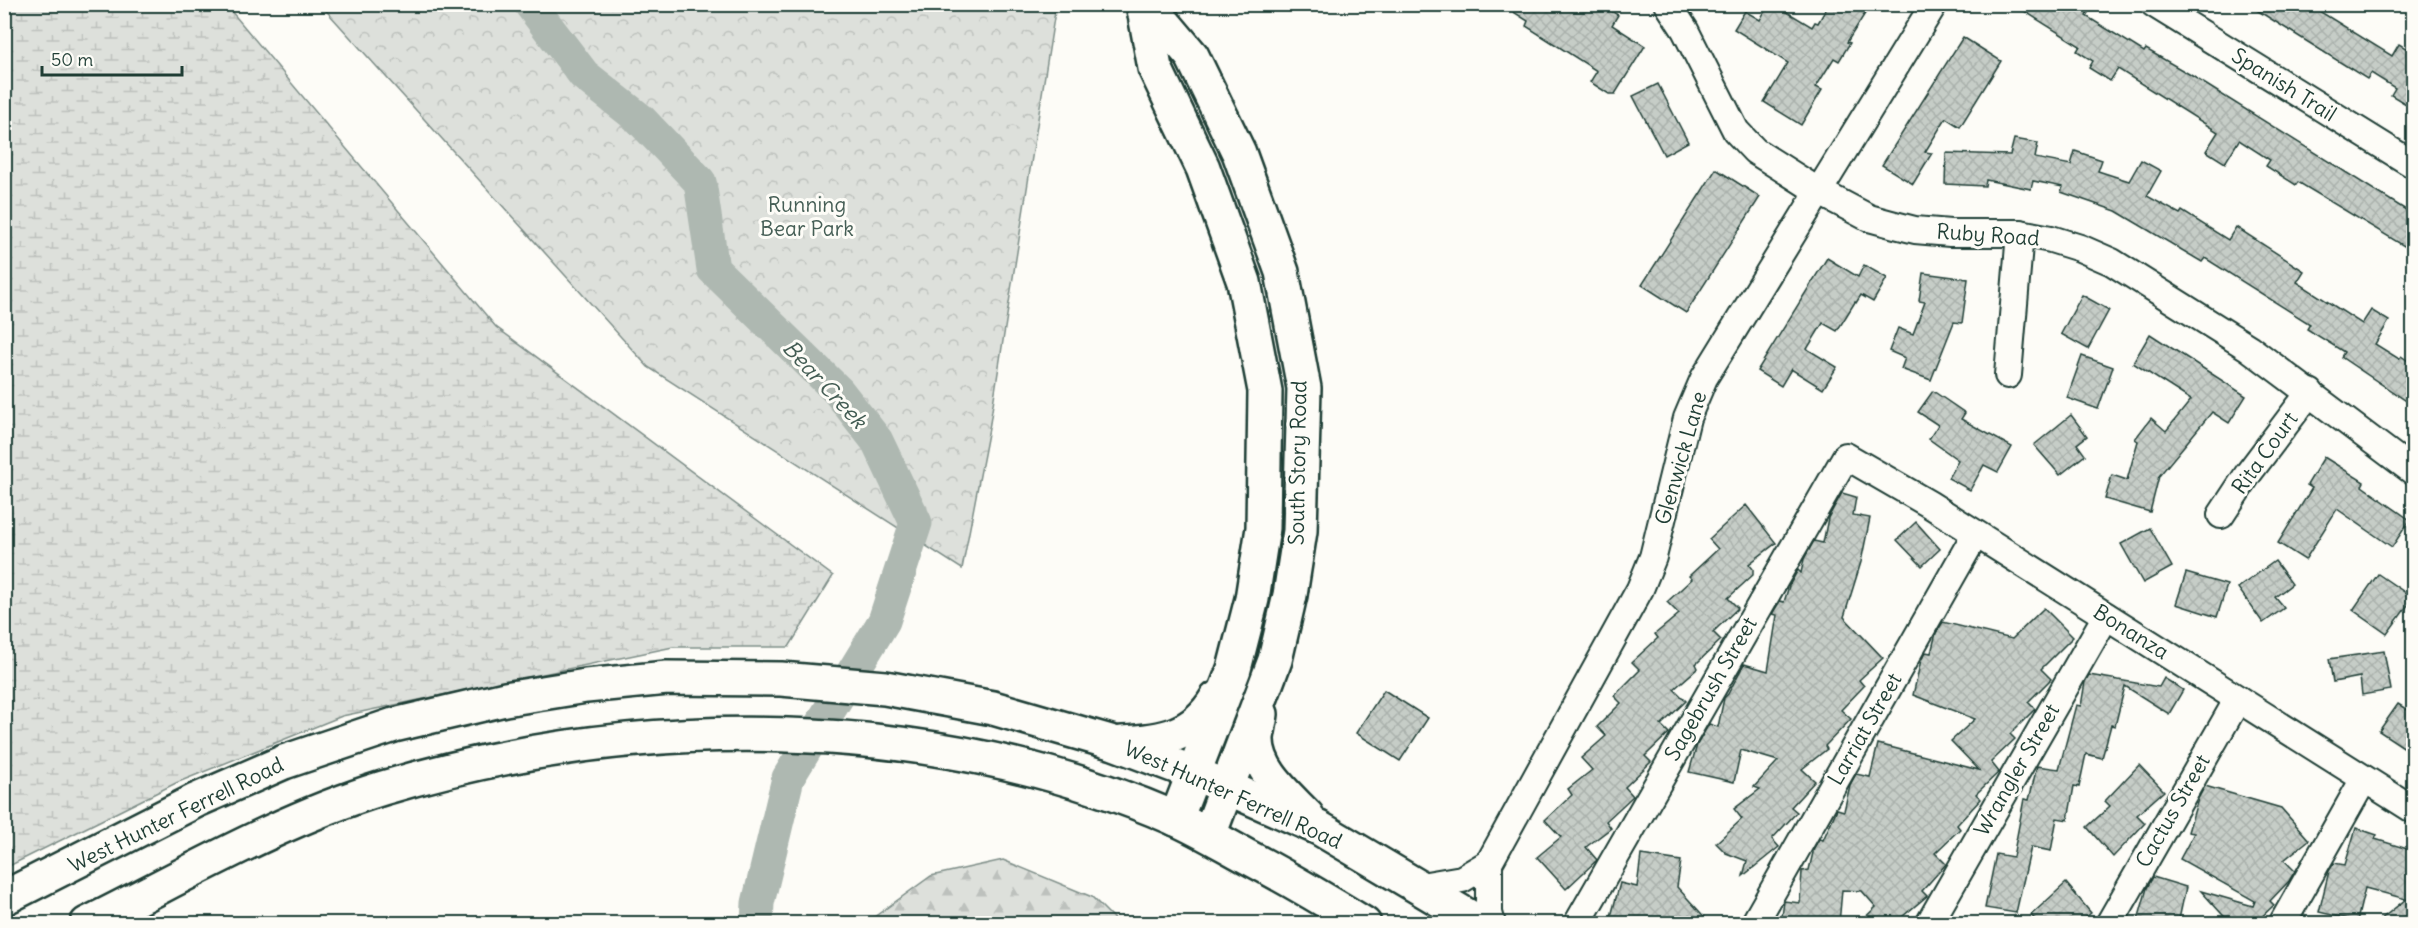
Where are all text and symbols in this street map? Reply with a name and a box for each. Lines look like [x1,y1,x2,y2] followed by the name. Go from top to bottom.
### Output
[42,39,182,77] scale bar
[2227,42,2342,127] street label: Spanish Trail
[51,48,93,71] text: 50 m
[760,191,854,242] park label: Running Bear Park
[1936,217,2040,252] street label: Ruby Road
[777,334,874,435] water label: Bear Creek
[1283,380,1312,546] street label: South Story Road
[1649,388,1712,528] street label: Glenwick Lane
[2226,406,2304,499] street label: Rita Court
[2089,598,2174,665] street label: Bonanza
[1658,612,1763,766] street label: Sagebrush Street
[1822,668,1908,790] street label: Larriat Street
[1968,699,2065,841] street label: Wrangler Street
[1120,734,1346,855] street label: West Hunter Ferrell Road
[2129,749,2216,872] street label: Cactus Street
[64,751,288,878] street label: West Hunter Ferrell Road

